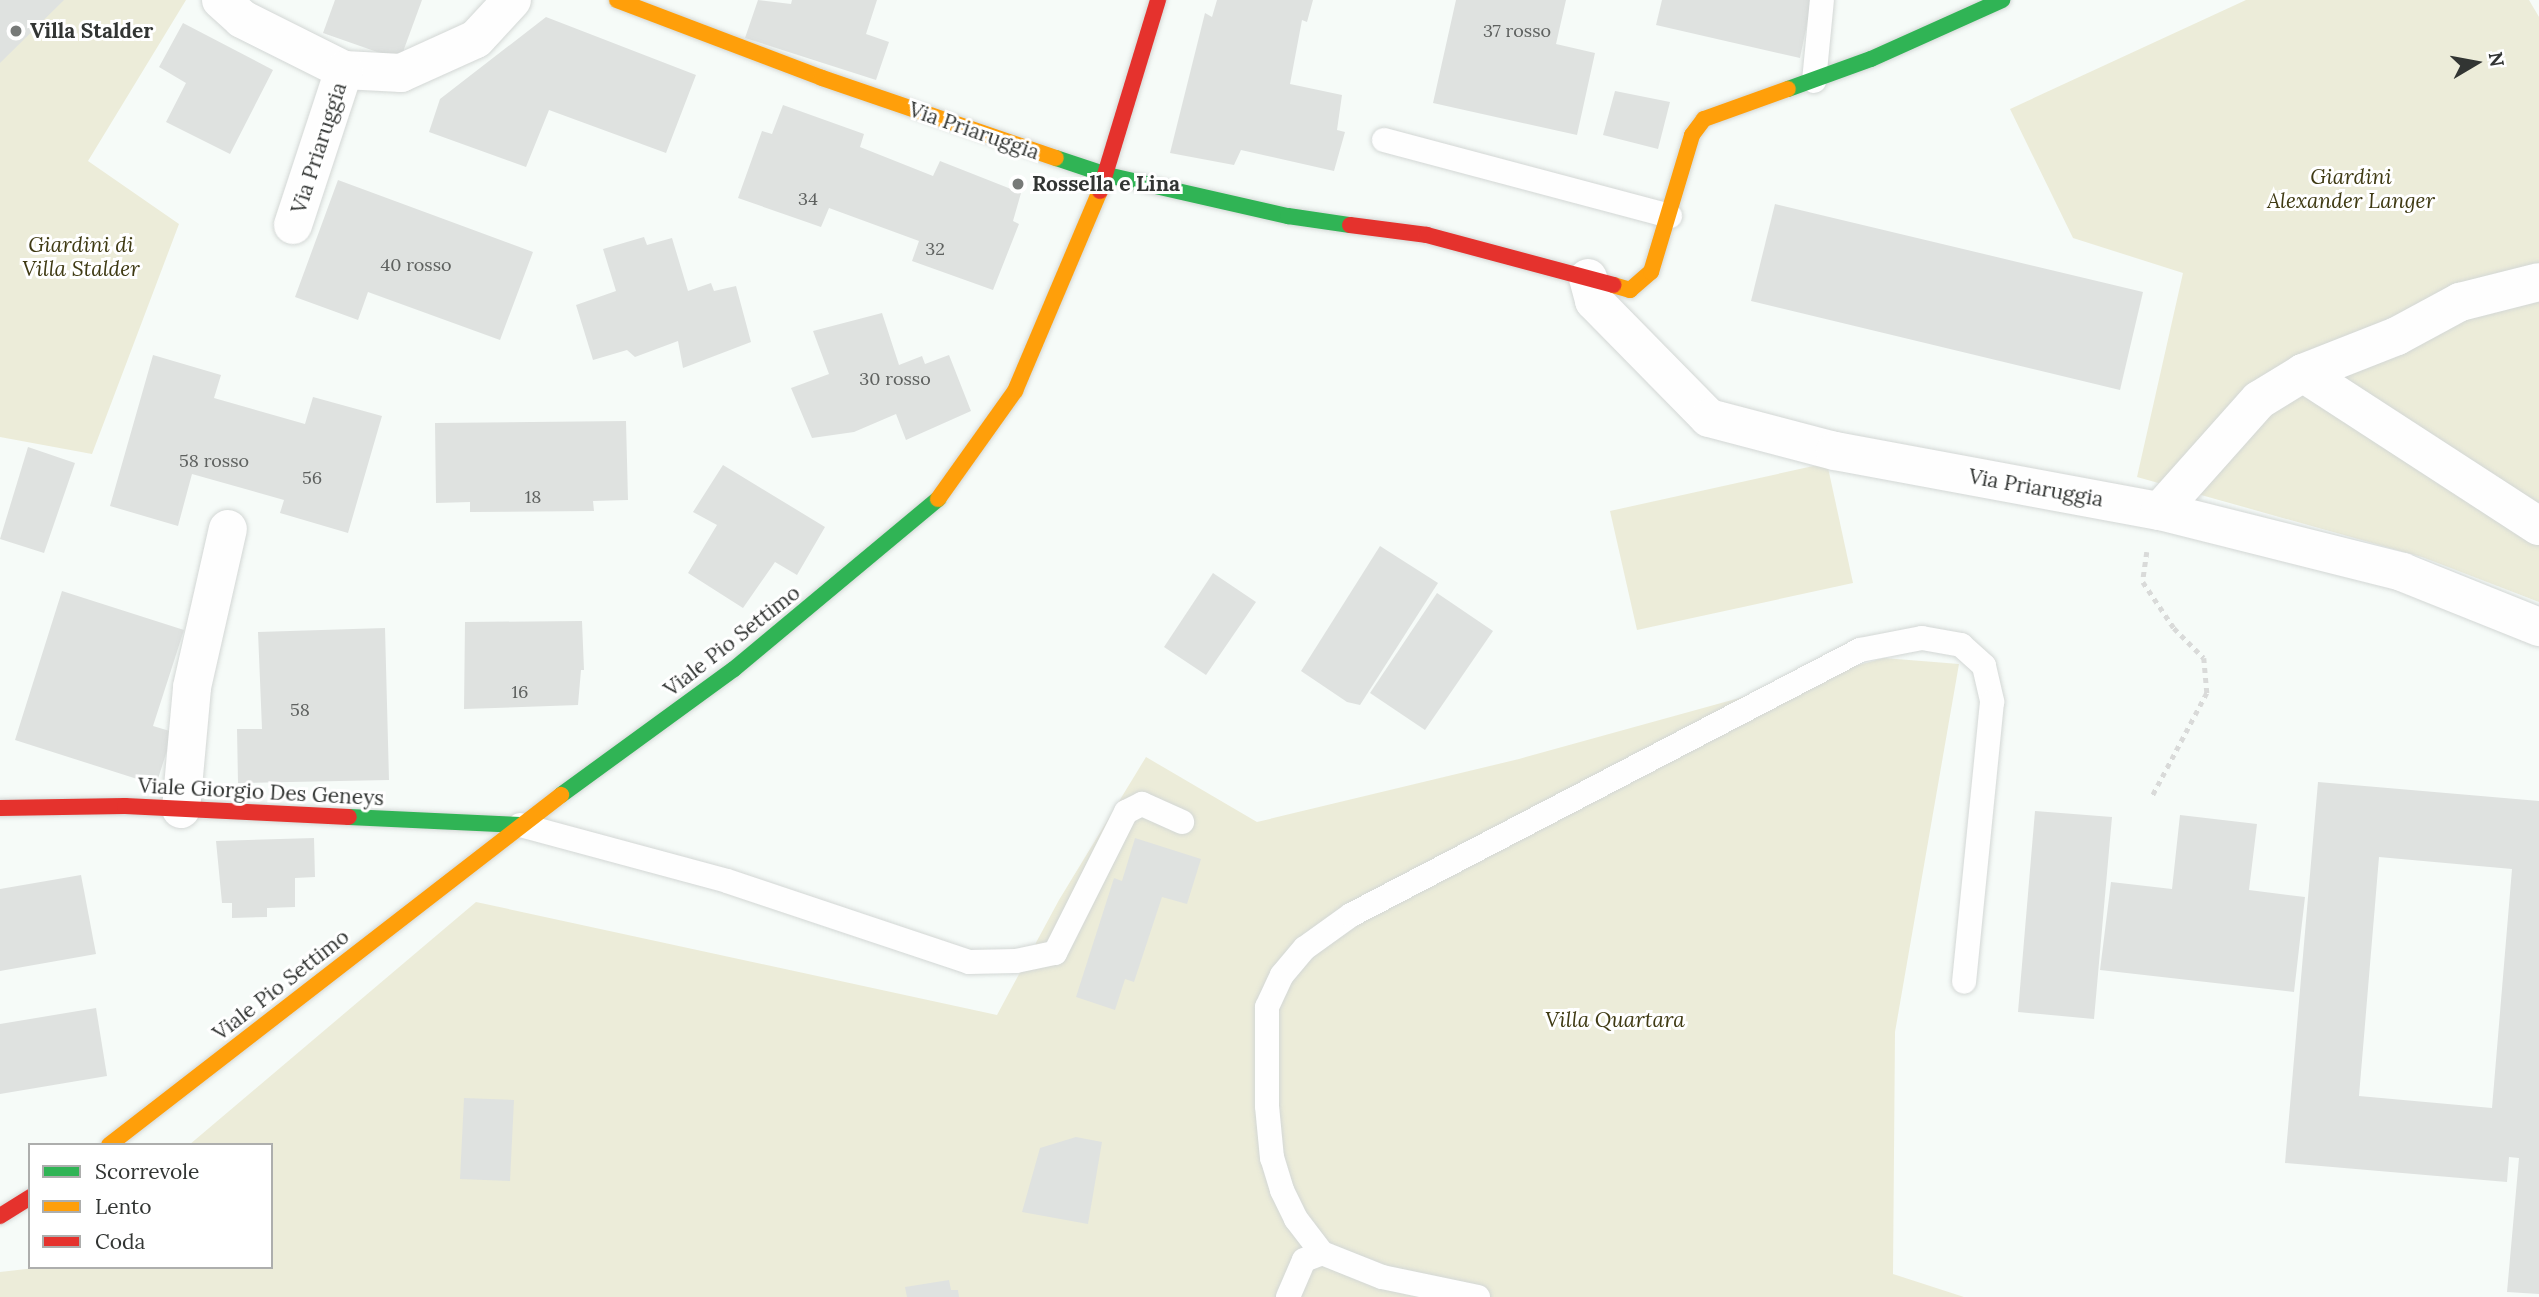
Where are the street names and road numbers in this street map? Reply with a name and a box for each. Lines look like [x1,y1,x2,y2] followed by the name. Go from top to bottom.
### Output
[286,79,352,217] street label: Via Priaruggia
[905,97,1043,165] street label: Via Priaruggia
[1967,464,2105,512] street label: Via Priaruggia
[659,580,805,702] street label: Viale Pio Settimo
[137,773,385,811] street label: Viale Giorgio Des Geneys
[208,924,354,1046] street label: Viale Pio Settimo

